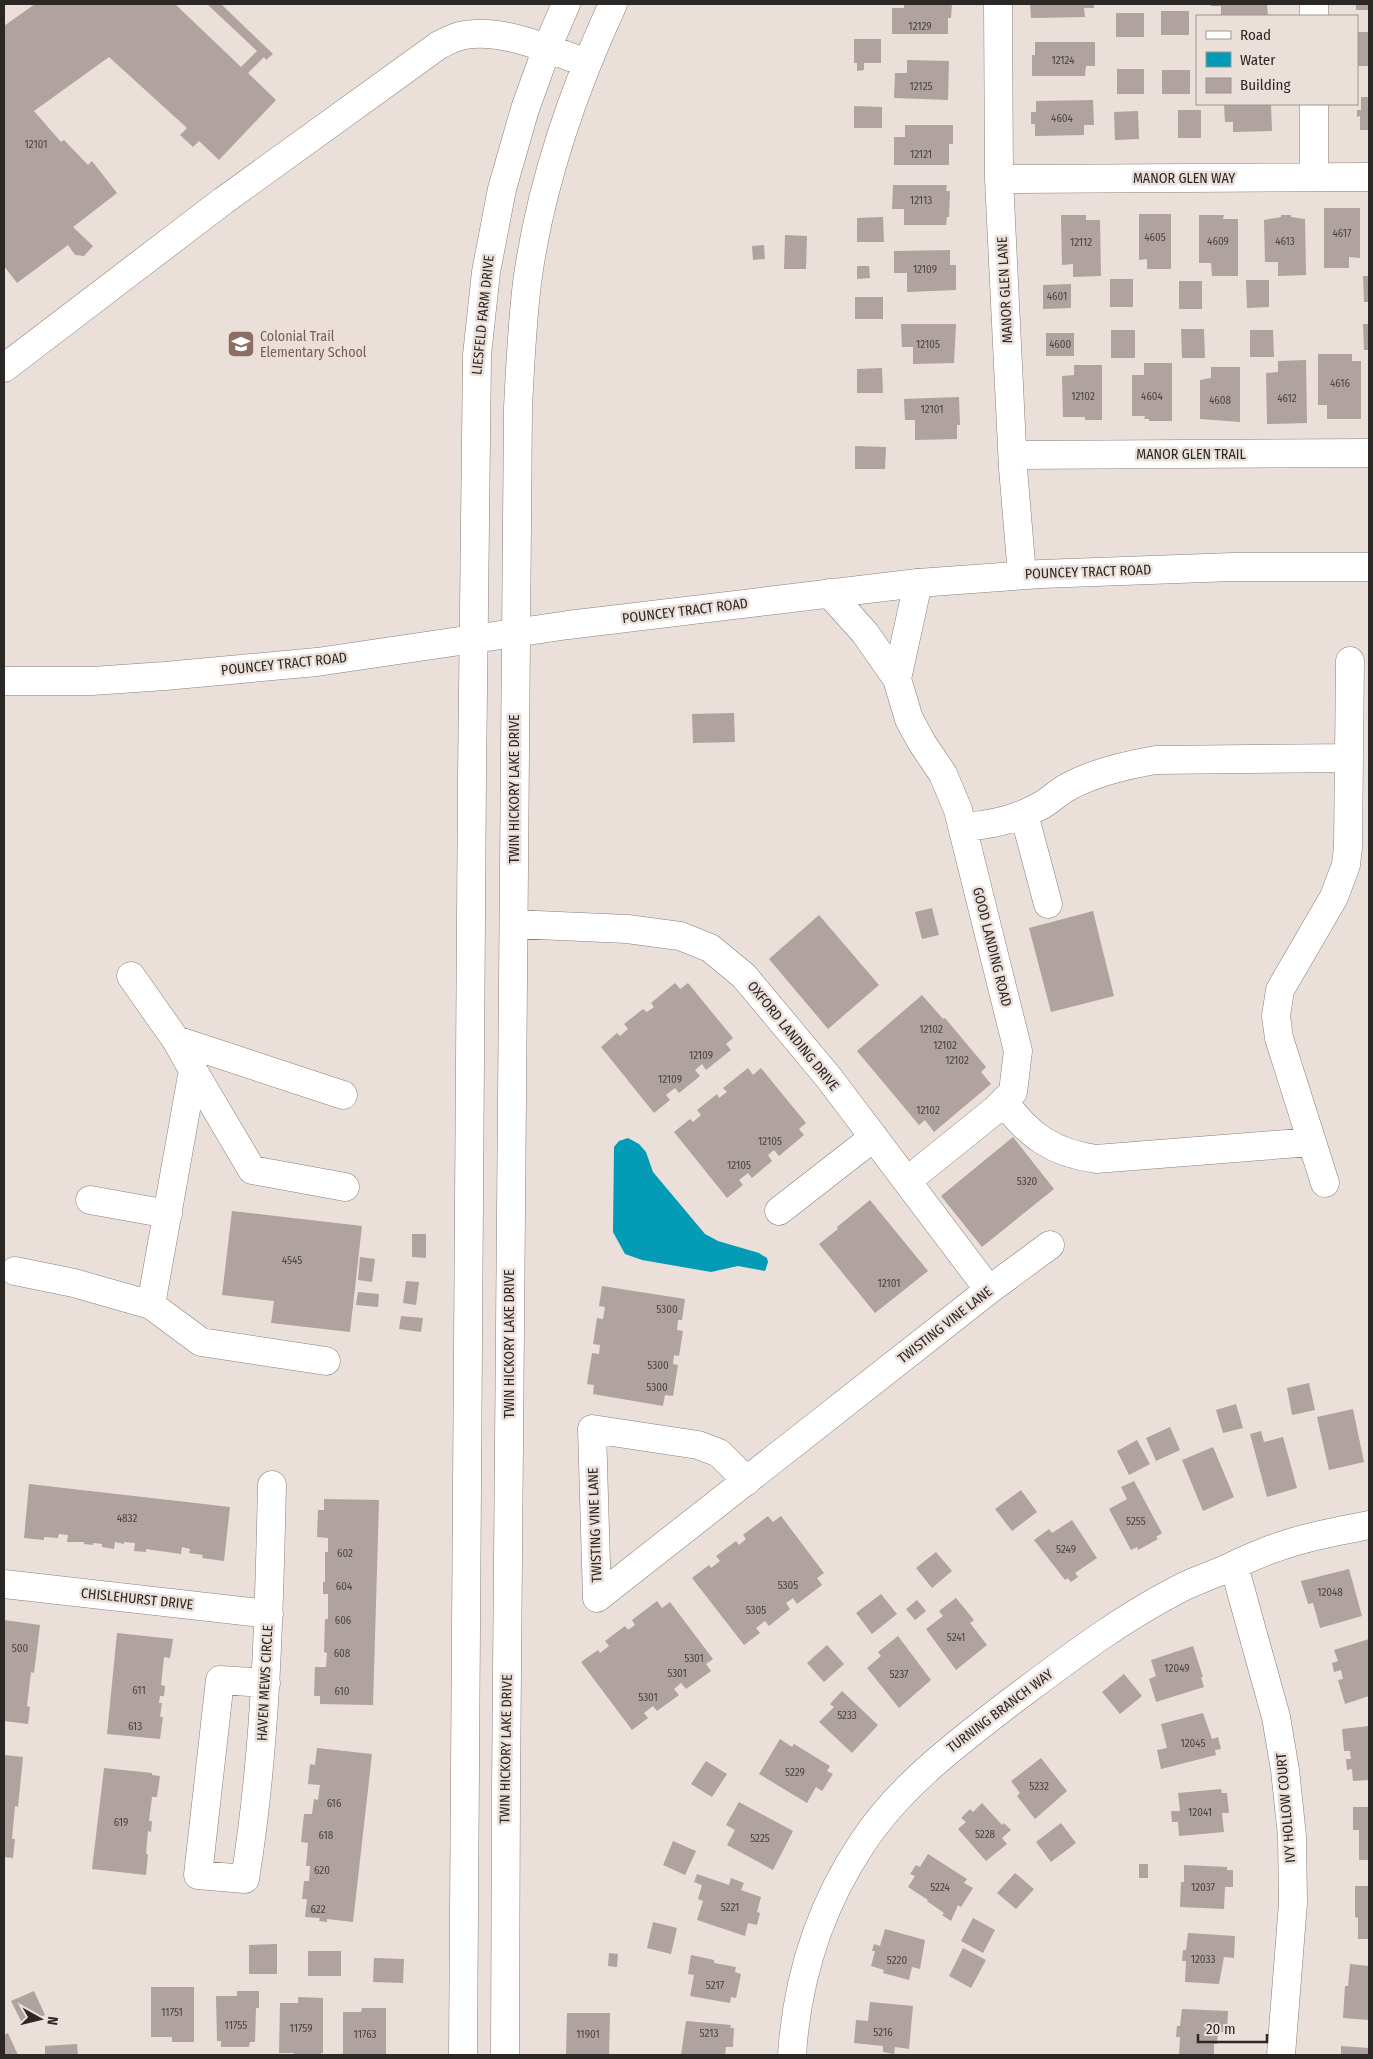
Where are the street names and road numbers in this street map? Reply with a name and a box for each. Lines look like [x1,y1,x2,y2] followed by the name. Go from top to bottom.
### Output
[1133,170,1235,187] street label: MANOR GLEN WAY
[994,236,1016,344] street label: MANOR GLEN LANE
[468,254,498,376] street label: LIESFELD FARM DRIVE
[1136,446,1246,463] street label: MANOR GLEN TRAIL
[1025,561,1151,583] street label: POUNCEY TRACT ROAD
[621,595,749,627] street label: POUNCEY TRACT ROAD
[220,649,348,679] street label: POUNCEY TRACT ROAD
[506,714,523,864] street label: TWIN HICKORY LAKE DRIVE
[969,886,1015,1008] street label: GOOD LANDING ROAD
[744,978,843,1095] street label: OXFORD LANDING DRIVE
[501,1269,518,1419] street label: TWIN HICKORY LAKE DRIVE
[894,1283,996,1367] street label: TWISTING VINE LANE
[584,1467,606,1583] street label: TWISTING VINE LANE
[80,1585,194,1613] street label: CHISLEHURST DRIVE
[253,1624,277,1742] street label: HAVEN MEWS CIRCLE
[944,1666,1056,1756] street label: TURNING BRANCH WAY
[496,1674,516,1824] street label: TWIN HICKORY LAKE DRIVE
[1273,1752,1299,1864] street label: IVY HOLLOW COURT

